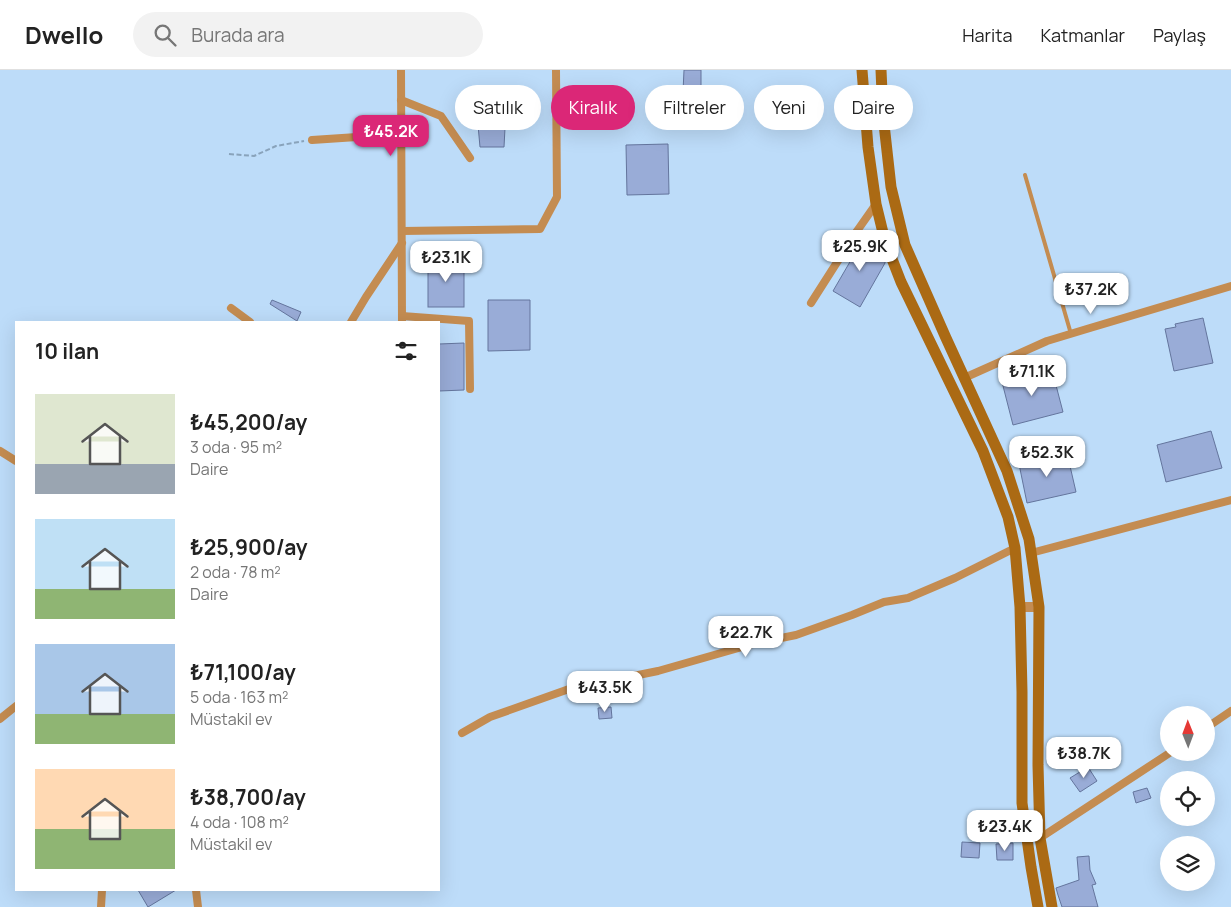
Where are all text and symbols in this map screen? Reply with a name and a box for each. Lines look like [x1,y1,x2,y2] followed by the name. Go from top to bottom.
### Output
[133,12,483,57] search box
[25,18,103,51] text: Dwello
[151,21,179,49] icon: search
[191,22,285,48] text: Burada ara
[962,23,1012,47] text: Harita
[1040,23,1125,47] text: Katmanlar
[1153,23,1206,47] text: Paylaş
[455,85,541,130] chip: Satılık
[551,85,635,130] chip: Kiralık
[645,85,744,130] chip: Filtreler
[754,85,824,130] chip: Yeni
[834,85,913,130] chip: Daire
[350,114,432,157] pin: ₺45.2K
[364,120,418,142] text: ₺45.2K
[819,230,901,272] pin: ₺25.9K
[833,235,887,257] text: ₺25.9K
[405,240,487,283] pin: ₺23.1K
[421,246,471,268] text: ₺23.1K
[1050,272,1132,315] pin: ₺37.2K
[1065,278,1117,300] text: ₺37.2K
[35,337,99,365] text: 10 ilan
[392,337,420,365] icon: filters
[991,354,1073,397] pin: ₺71.1K
[1009,360,1055,382] text: ₺71.1K
[190,408,307,436] text: ₺45,200/ay
[75,414,135,474] icon: home
[190,436,282,458] text: 3 oda · 95 m²
[1006,436,1088,478] pin: ₺52.3K
[1020,441,1074,463] text: ₺52.3K
[190,458,228,480] text: Daire
[190,533,307,561] text: ₺25,900/ay
[75,539,135,599] icon: home
[190,561,281,583] text: 2 oda · 78 m²
[190,583,228,605] text: Daire
[705,616,787,658] pin: ₺22.7K
[719,621,773,643] text: ₺22.7K
[190,658,296,686] text: ₺71,100/ay
[75,664,135,724] icon: home
[564,670,646,713] pin: ₺43.5K
[578,676,632,698] text: ₺43.5K
[190,686,288,708] text: 5 oda · 163 m²
[1160,706,1215,761] north arrow
[1160,706,1215,891] map controls
[190,708,272,730] text: Müstakil ev
[1043,736,1125,779] pin: ₺38.7K
[1057,742,1111,764] text: ₺38.7K
[1160,771,1215,826] button: locate
[190,783,306,811] text: ₺38,700/ay
[75,789,135,849] icon: home
[964,810,1046,852] pin: ₺23.4K
[190,811,289,833] text: 4 oda · 108 m²
[978,815,1032,837] text: ₺23.4K
[190,833,272,855] text: Müstakil ev
[1160,836,1215,891] button: layers

